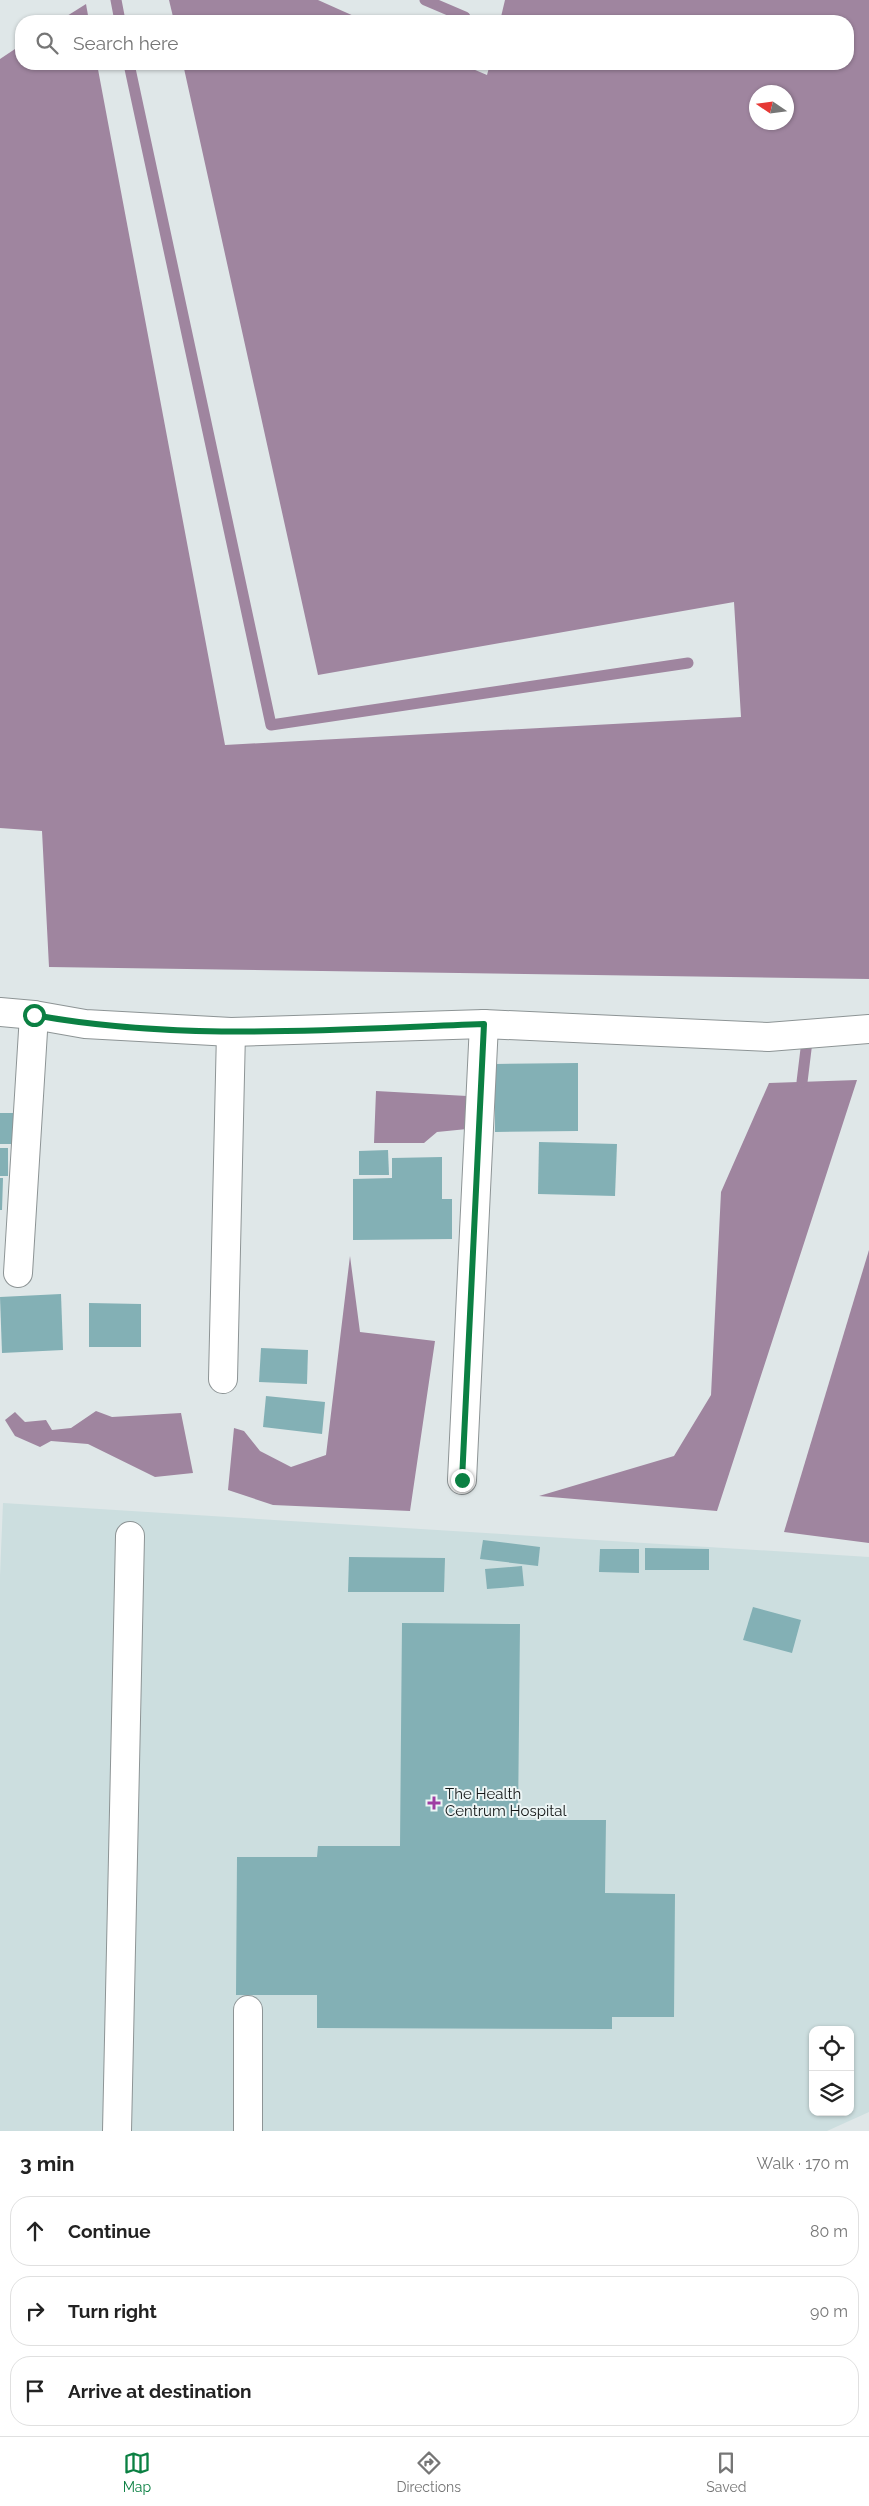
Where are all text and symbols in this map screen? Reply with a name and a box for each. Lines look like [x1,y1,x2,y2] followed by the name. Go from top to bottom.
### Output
[15,15,854,70] search box
[33,29,61,57] icon: search
[73,32,179,54] text: Search here
[749,85,794,130] north arrow
[23,1004,46,1027] route start
[451,1469,474,1492] route end
[445,1785,567,1820] place label: The Health Centrum Hospital
[427,1796,441,1810] marker: The Health Centrum Hospital
[809,2026,854,2116] map controls
[809,2026,854,2071] button: locate
[809,2071,854,2116] button: layers
[20,2151,74,2176] text: 3 min
[757,2154,849,2173] text: Walk · 170 m
[21,2217,49,2245] icon: ahead
[68,2220,151,2242] text: Continue
[810,2222,848,2241] text: 80 m
[21,2297,49,2325] icon: right
[68,2300,157,2322] text: Turn right
[810,2302,848,2321] text: 90 m
[21,2377,49,2405] icon: arrive
[68,2380,252,2402] text: Arrive at destination
[123,2449,151,2495] tab: Map
[396,2449,461,2495] tab: Directions
[706,2449,746,2495] tab: Saved

